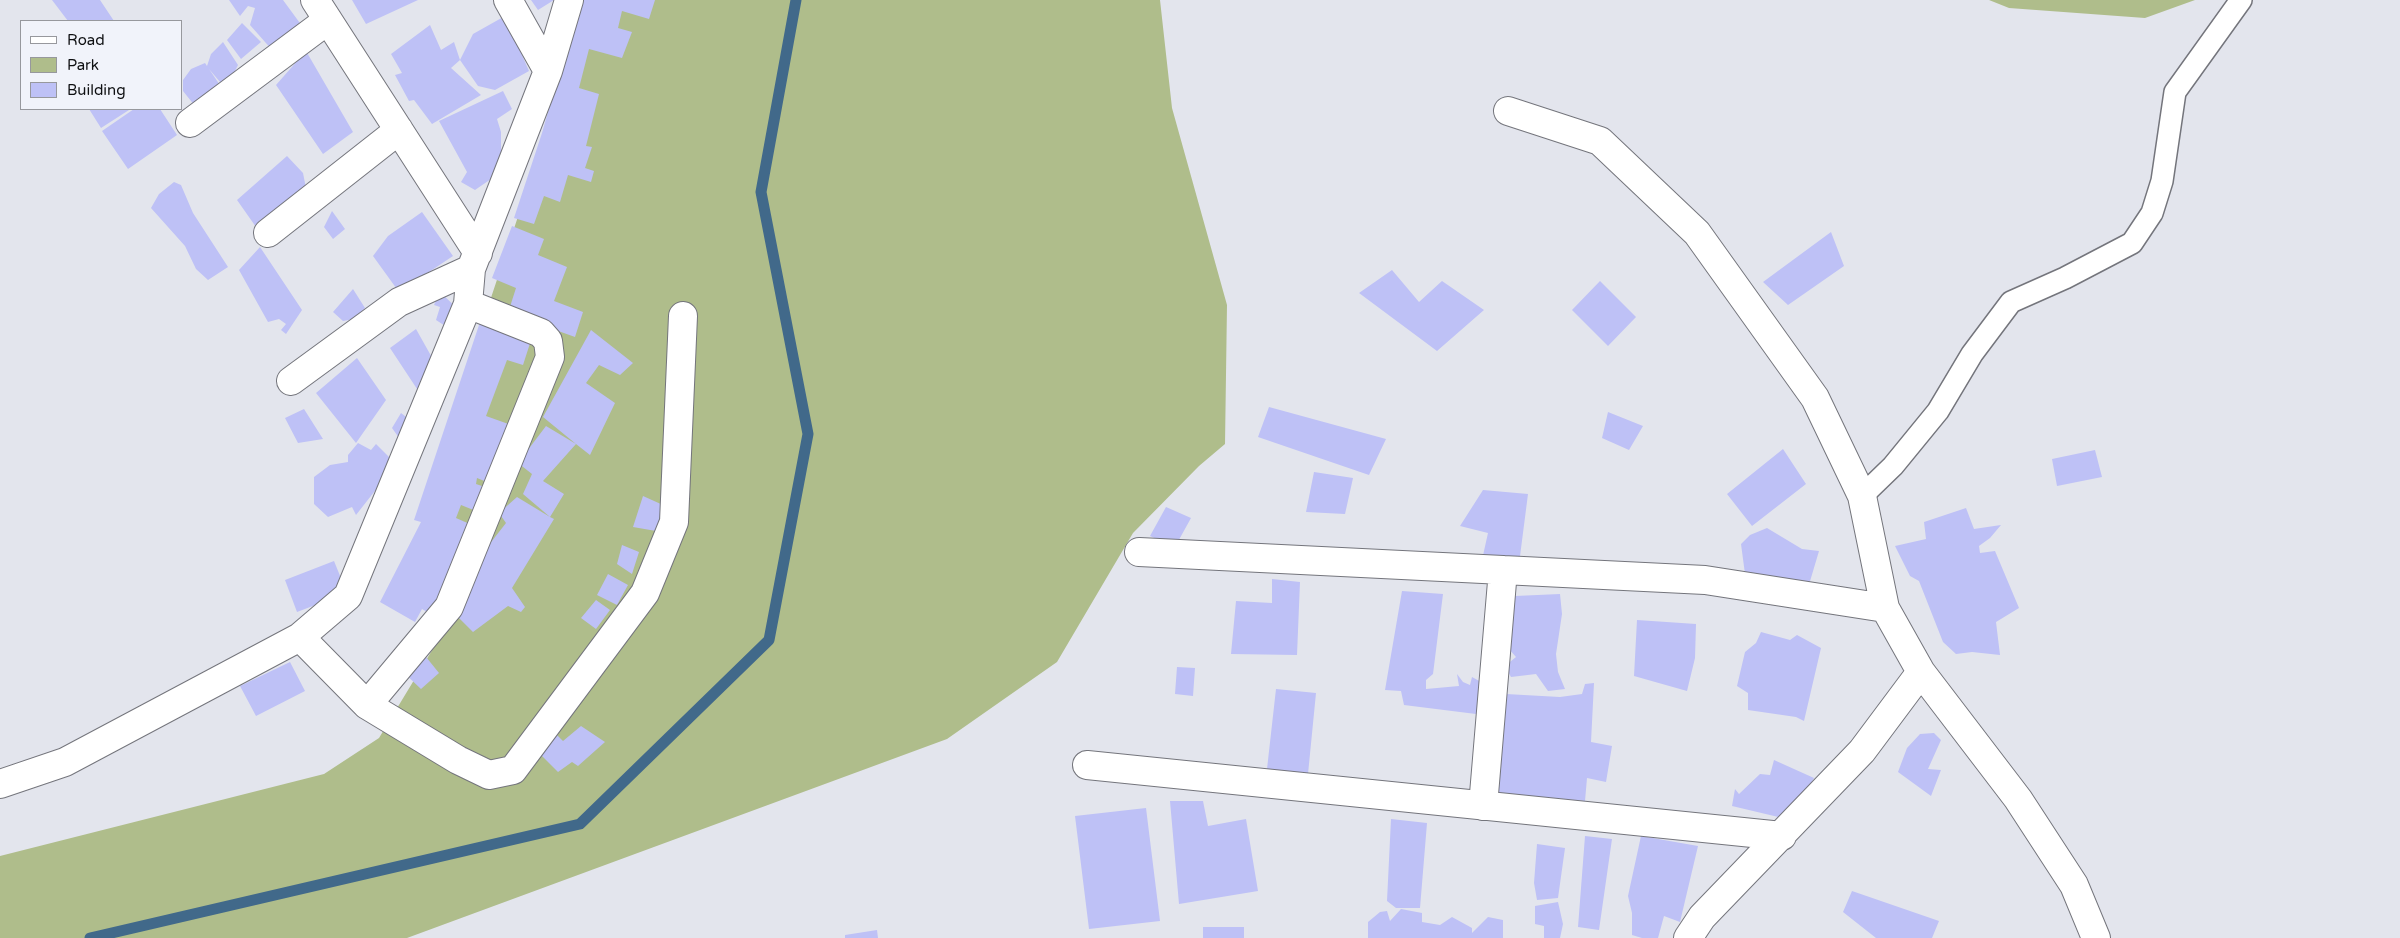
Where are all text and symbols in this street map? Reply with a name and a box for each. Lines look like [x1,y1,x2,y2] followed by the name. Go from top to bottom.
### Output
[20,20,182,110] legend
[67,31,105,49] text: Road
[67,56,99,74] text: Park
[67,81,126,99] text: Building

